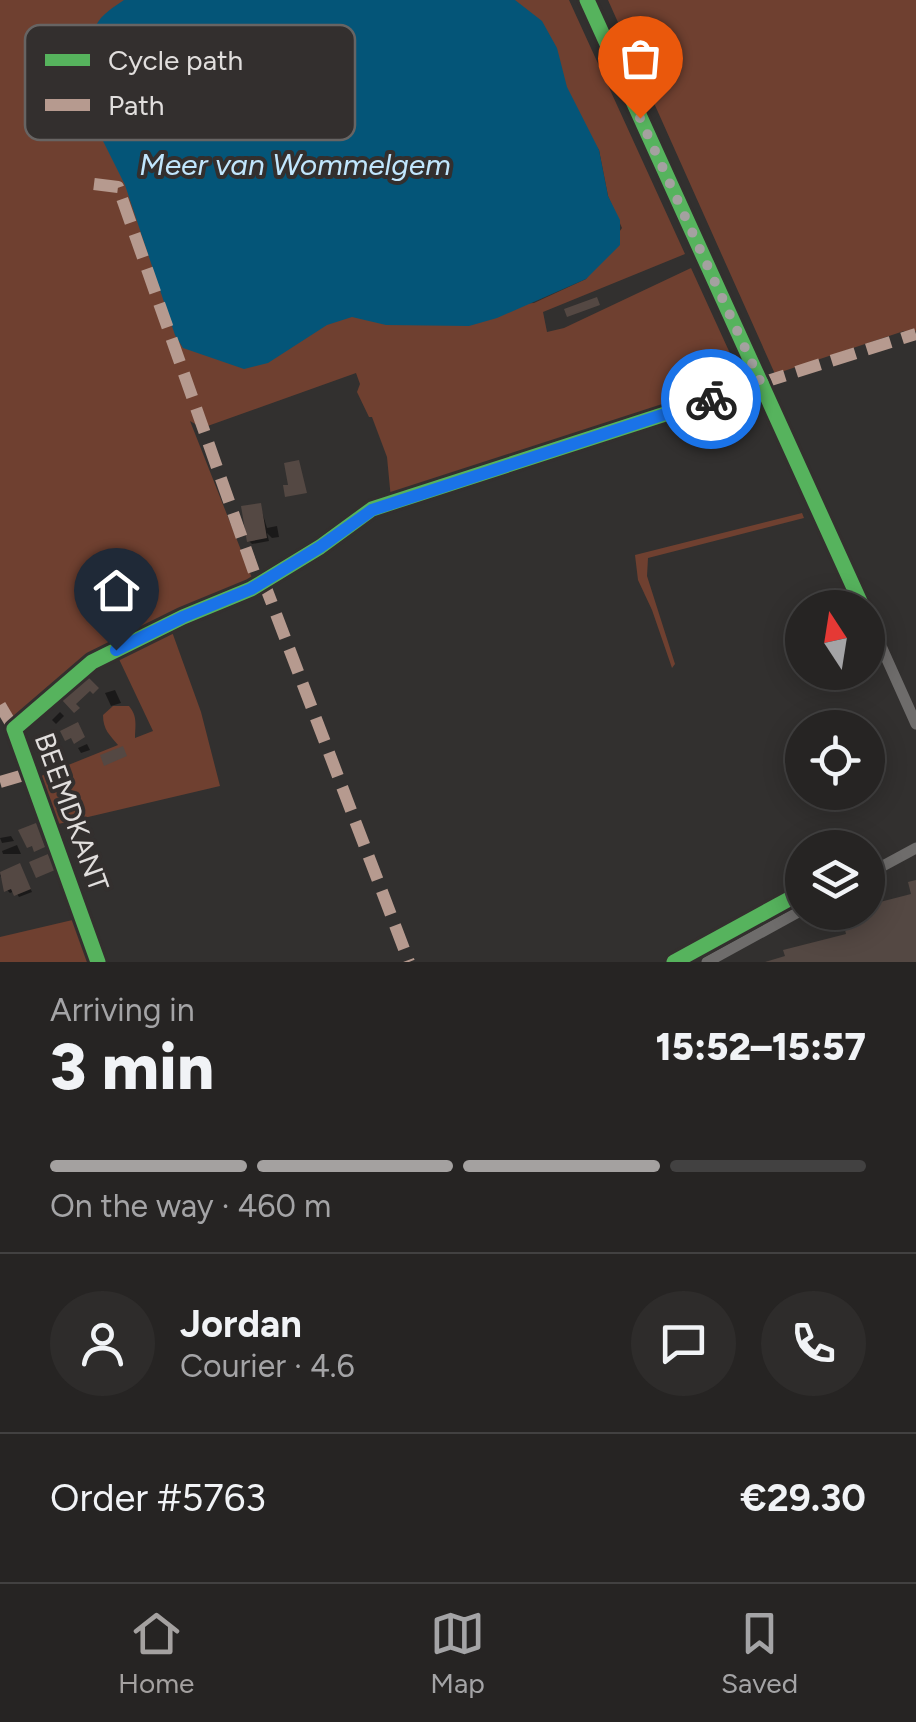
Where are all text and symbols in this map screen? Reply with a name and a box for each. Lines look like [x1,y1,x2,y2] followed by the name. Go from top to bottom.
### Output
[598,16,683,119] pin
[25,25,355,140] legend
[613,31,668,86] icon: bag
[108,43,243,77] text: Cycle path
[108,88,164,122] text: Path
[139,146,451,183] water label: Meer van Wommelgem
[661,349,761,449] courier
[684,372,739,427] icon: bike
[74,548,159,651] pin
[89,563,144,618] icon: home
[785,590,885,690] north arrow
[785,590,885,930] map controls
[785,710,885,810] button: locate
[28,728,117,896] street label: BEEMDKANT
[785,830,885,930] button: layers
[50,991,195,1029] text: Arriving in
[656,1024,866,1070] text: 15:52–15:57
[50,1027,214,1105] text: 3 min
[50,1187,331,1225] text: On the way · 460 m
[50,1291,155,1396] button: person
[631,1291,736,1396] button: chat
[761,1291,866,1396] button: phone
[180,1301,302,1347] text: Jordan
[180,1347,355,1385] text: Courier · 4.6
[50,1475,266,1521] text: Order #5763
[740,1475,866,1521] text: €29.30
[118,1606,194,1700] tab: Home
[430,1606,485,1700] tab: Map
[721,1606,798,1700] tab: Saved

